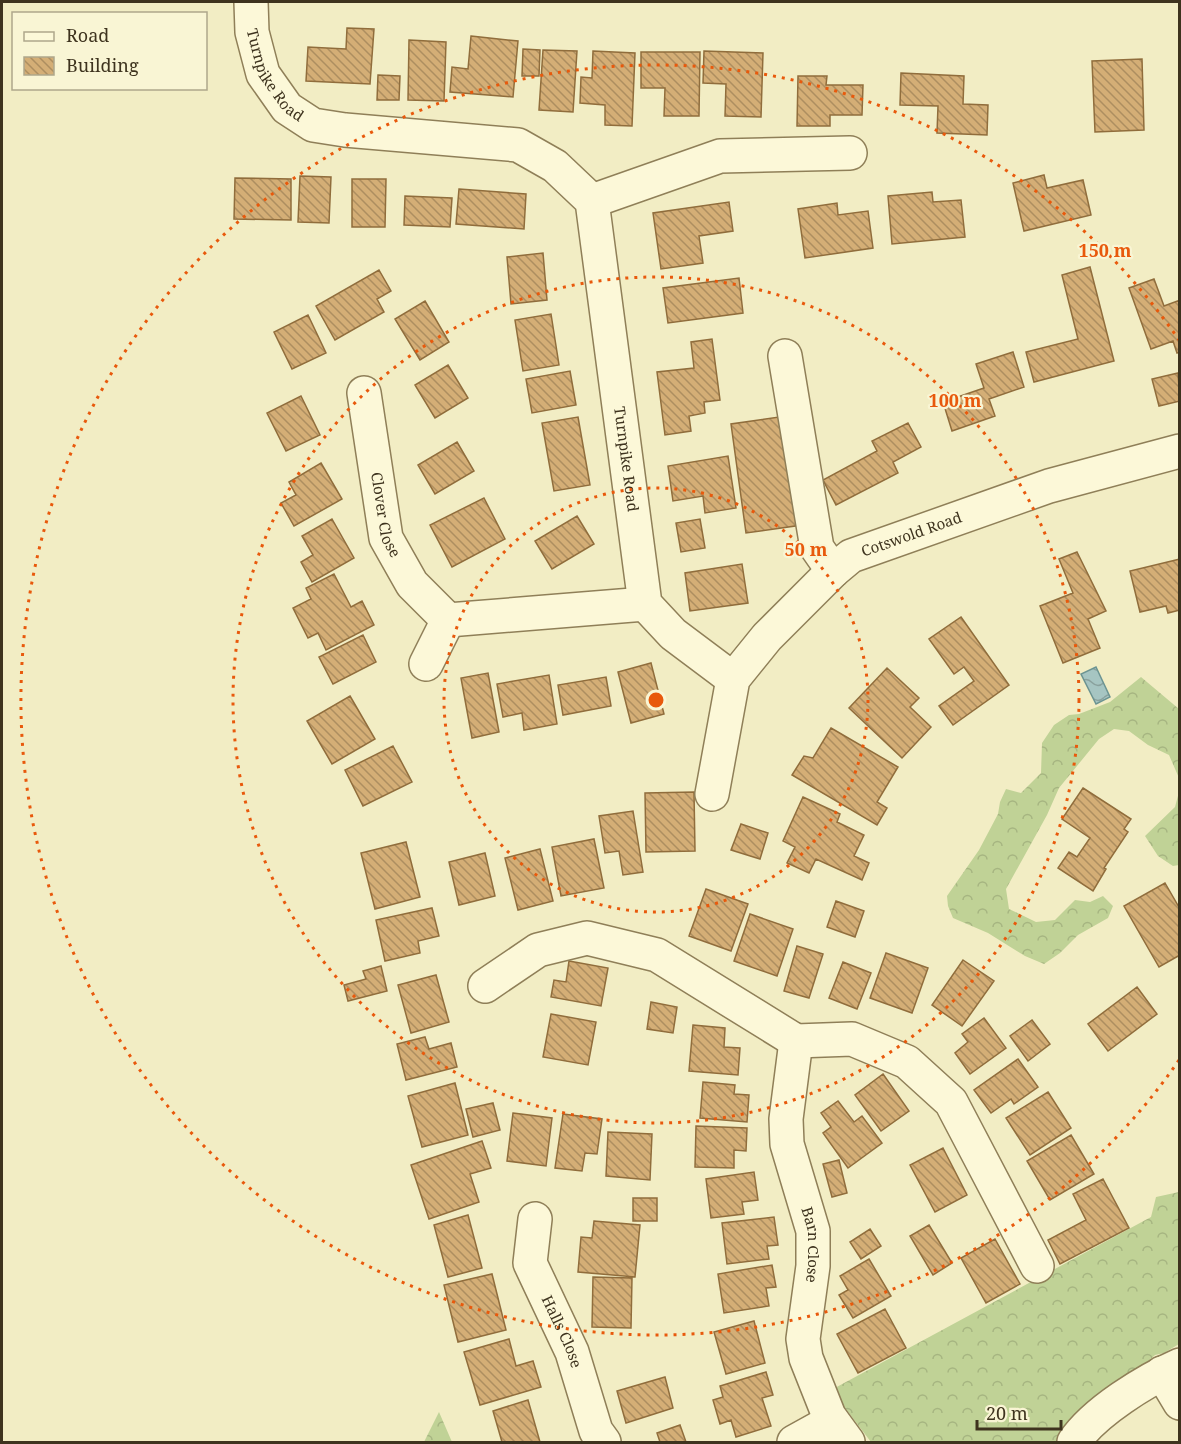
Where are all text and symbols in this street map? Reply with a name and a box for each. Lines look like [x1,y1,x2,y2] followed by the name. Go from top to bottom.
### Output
[12,12,207,90] legend
[66,23,109,47] text: Road
[243,26,308,125] street label: Turnpike Road
[66,53,139,77] text: Building
[1079,238,1132,262] text: 150 m
[929,388,982,412] text: 100 m
[610,405,644,513] street label: Turnpike Road
[367,471,406,561] street label: Clover Close
[858,507,964,561] street label: Cotswold Road
[785,537,828,561] text: 50 m
[646,690,666,710] centre of rings
[797,1204,824,1284] street label: Barn Close
[538,1292,587,1370] street label: Halls Close
[977,1393,1061,1431] scale bar
[986,1401,1028,1425] text: 20 m

